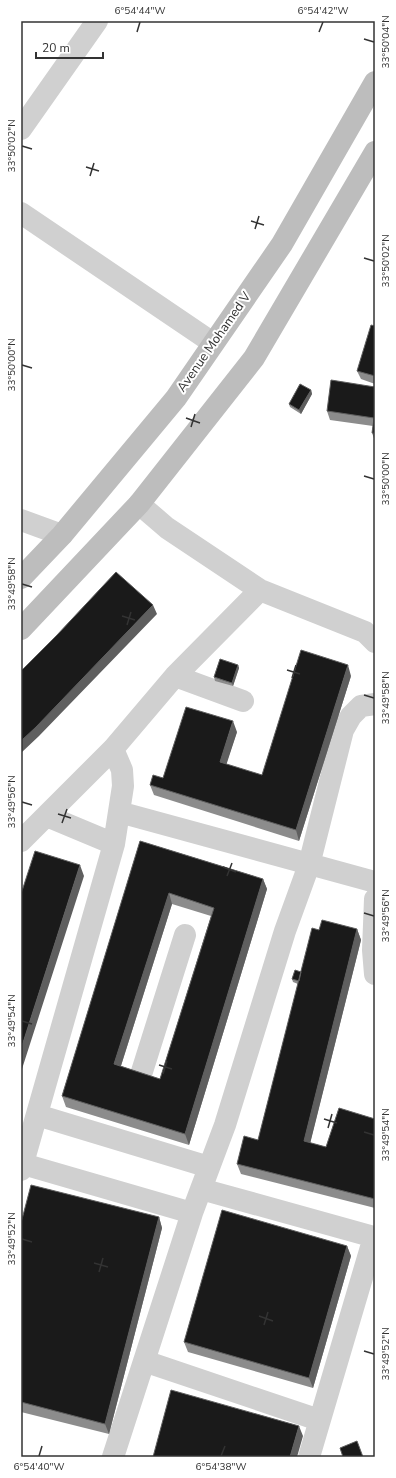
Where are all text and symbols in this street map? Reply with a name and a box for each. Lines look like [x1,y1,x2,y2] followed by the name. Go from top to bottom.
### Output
[115,4,165,18] text: 6°54'44"W
[298,4,348,18] text: 6°54'42"W
[379,15,393,69] text: 33°50'04"N
[36,34,103,60] scale bar
[42,40,70,56] text: 20 m
[5,119,19,173] text: 33°50'02"N
[379,234,393,288] text: 33°50'02"N
[173,288,255,396] street label: Avenue Mohamed V
[5,338,19,392] text: 33°50'00"N
[379,452,393,506] text: 33°50'00"N
[5,557,19,611] text: 33°49'58"N
[379,671,393,725] text: 33°49'58"N
[5,775,19,829] text: 33°49'56"N
[379,889,393,943] text: 33°49'56"N
[5,994,19,1048] text: 33°49'54"N
[379,1108,393,1162] text: 33°49'54"N
[5,1212,19,1266] text: 33°49'52"N
[379,1327,393,1381] text: 33°49'52"N
[14,1460,64,1474] text: 6°54'40"W
[196,1460,246,1474] text: 6°54'38"W

